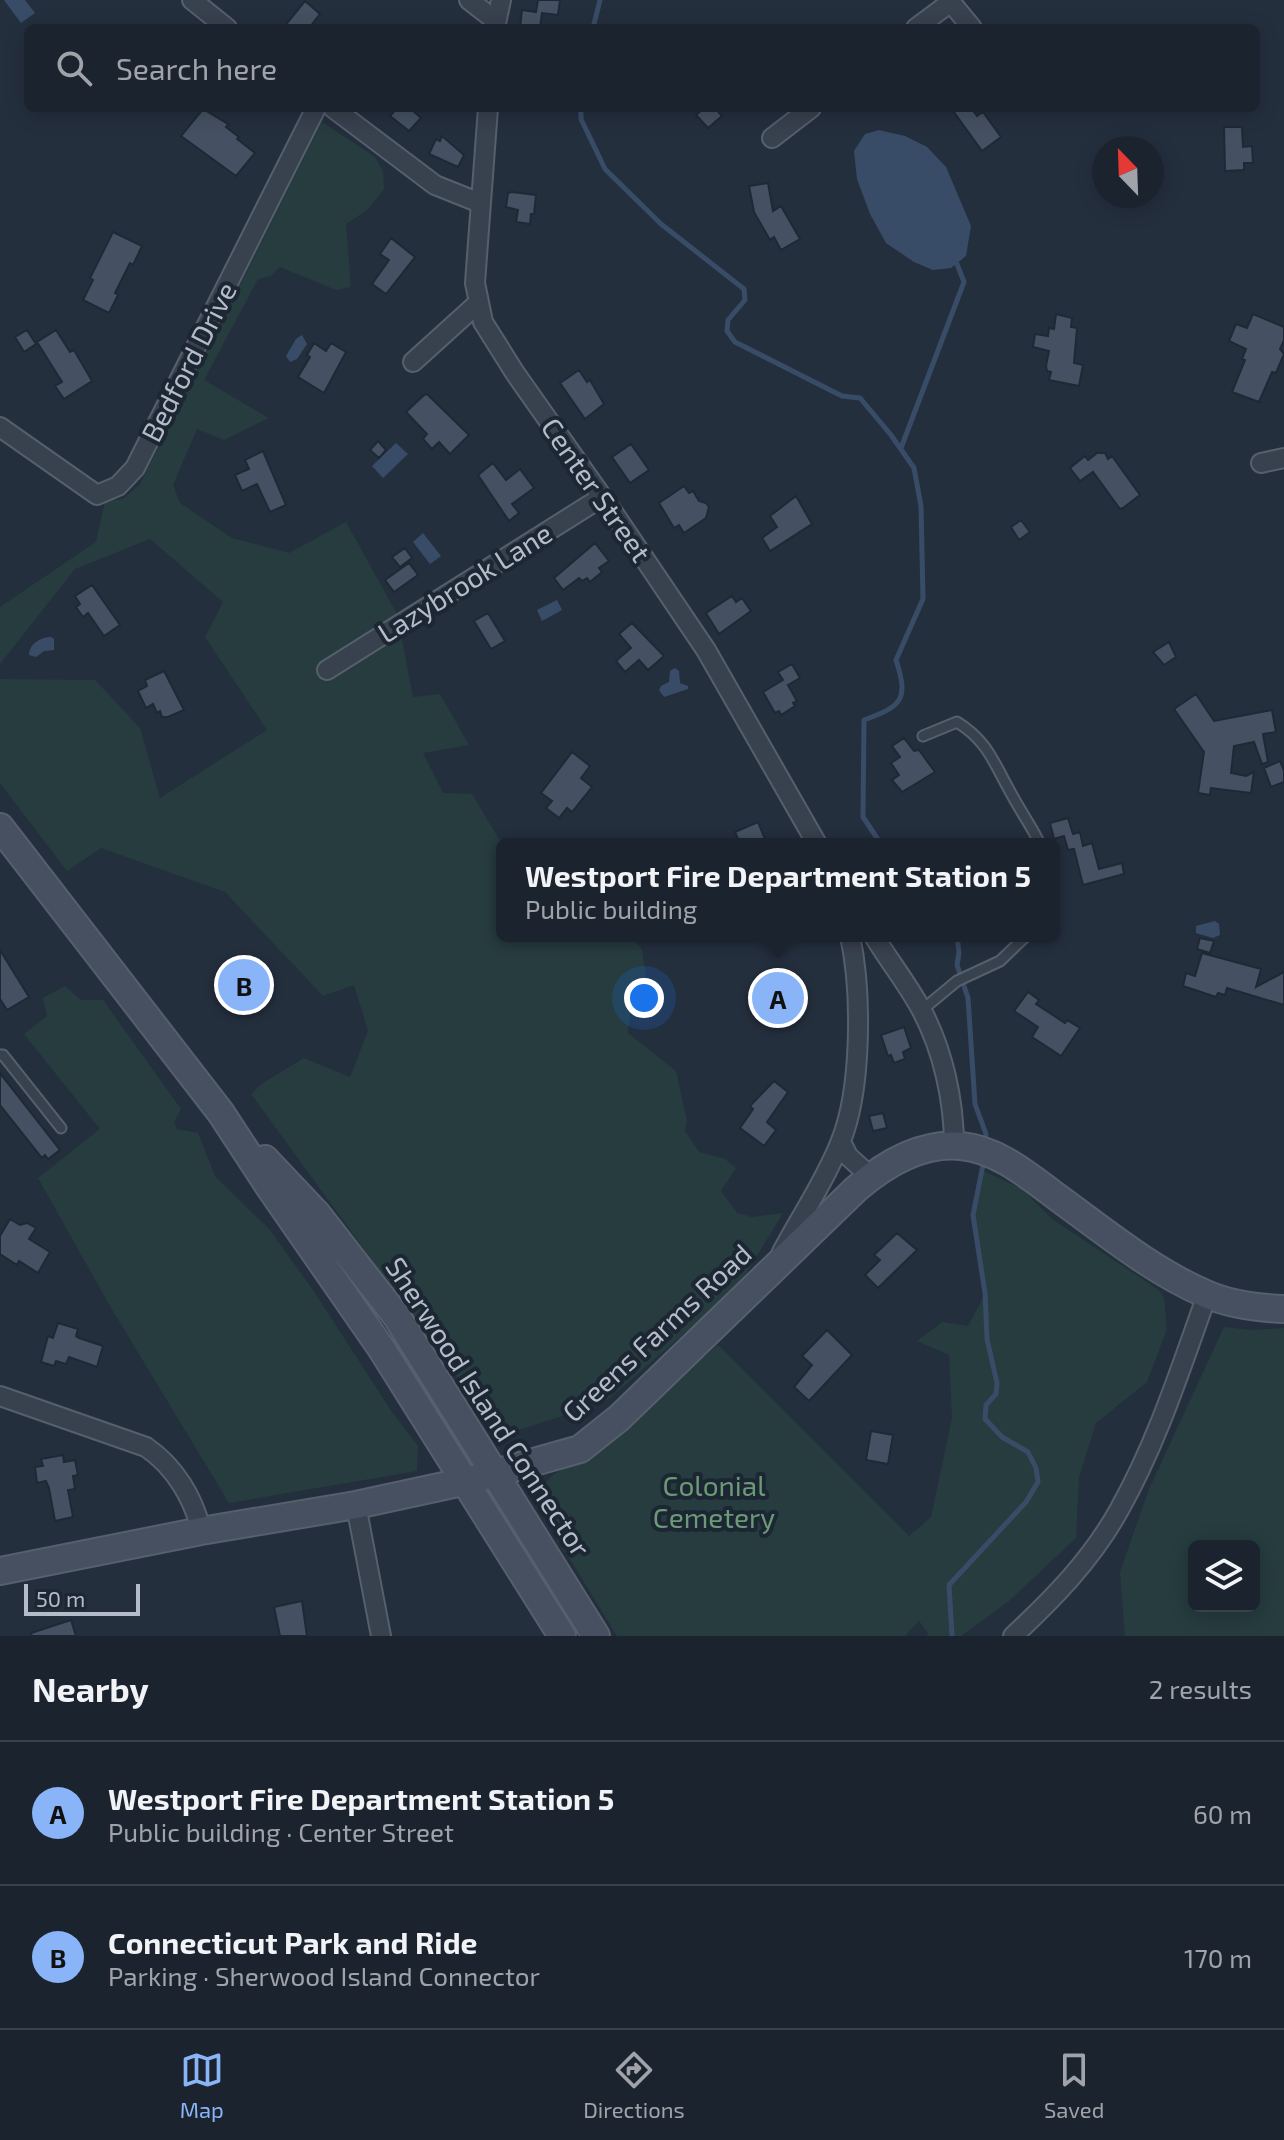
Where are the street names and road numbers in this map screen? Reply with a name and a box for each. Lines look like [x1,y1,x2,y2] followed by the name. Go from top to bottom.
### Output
[133,276,243,447] street label: Bedford Drive
[535,411,659,568] street label: Center Street
[371,515,558,649] street label: Lazybrook Lane
[555,1236,758,1429] street label: Greens Farms Road
[379,1250,598,1563] street label: Sherwood Island Connector

